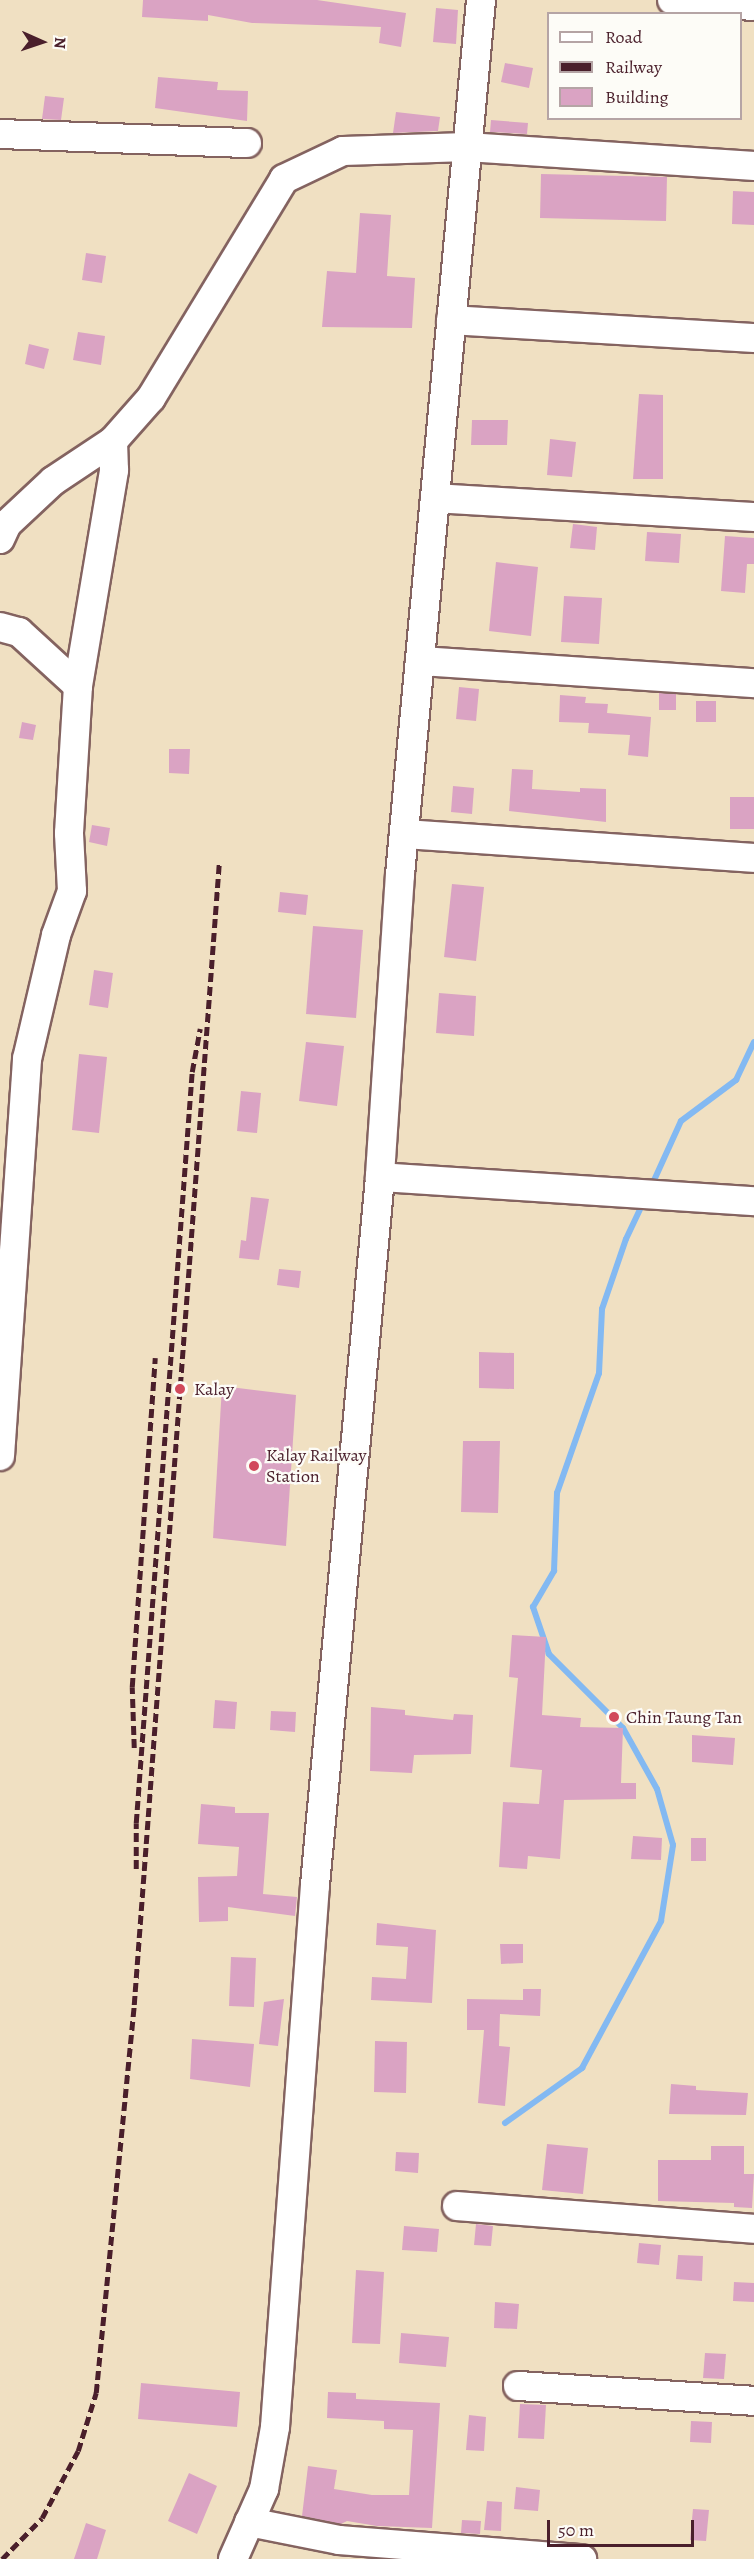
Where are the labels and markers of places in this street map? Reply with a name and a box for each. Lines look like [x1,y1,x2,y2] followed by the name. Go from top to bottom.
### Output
[194,1378,234,1400] place label: Kalay
[171,1380,189,1398] marker: Kalay
[266,1445,367,1488] place label: Kalay Railway Station
[247,1459,261,1473] marker: Kalay Railway Station
[626,1706,742,1728] place label: Chin Taung Tan
[607,1710,621,1724] marker: Chin Taung Tan

